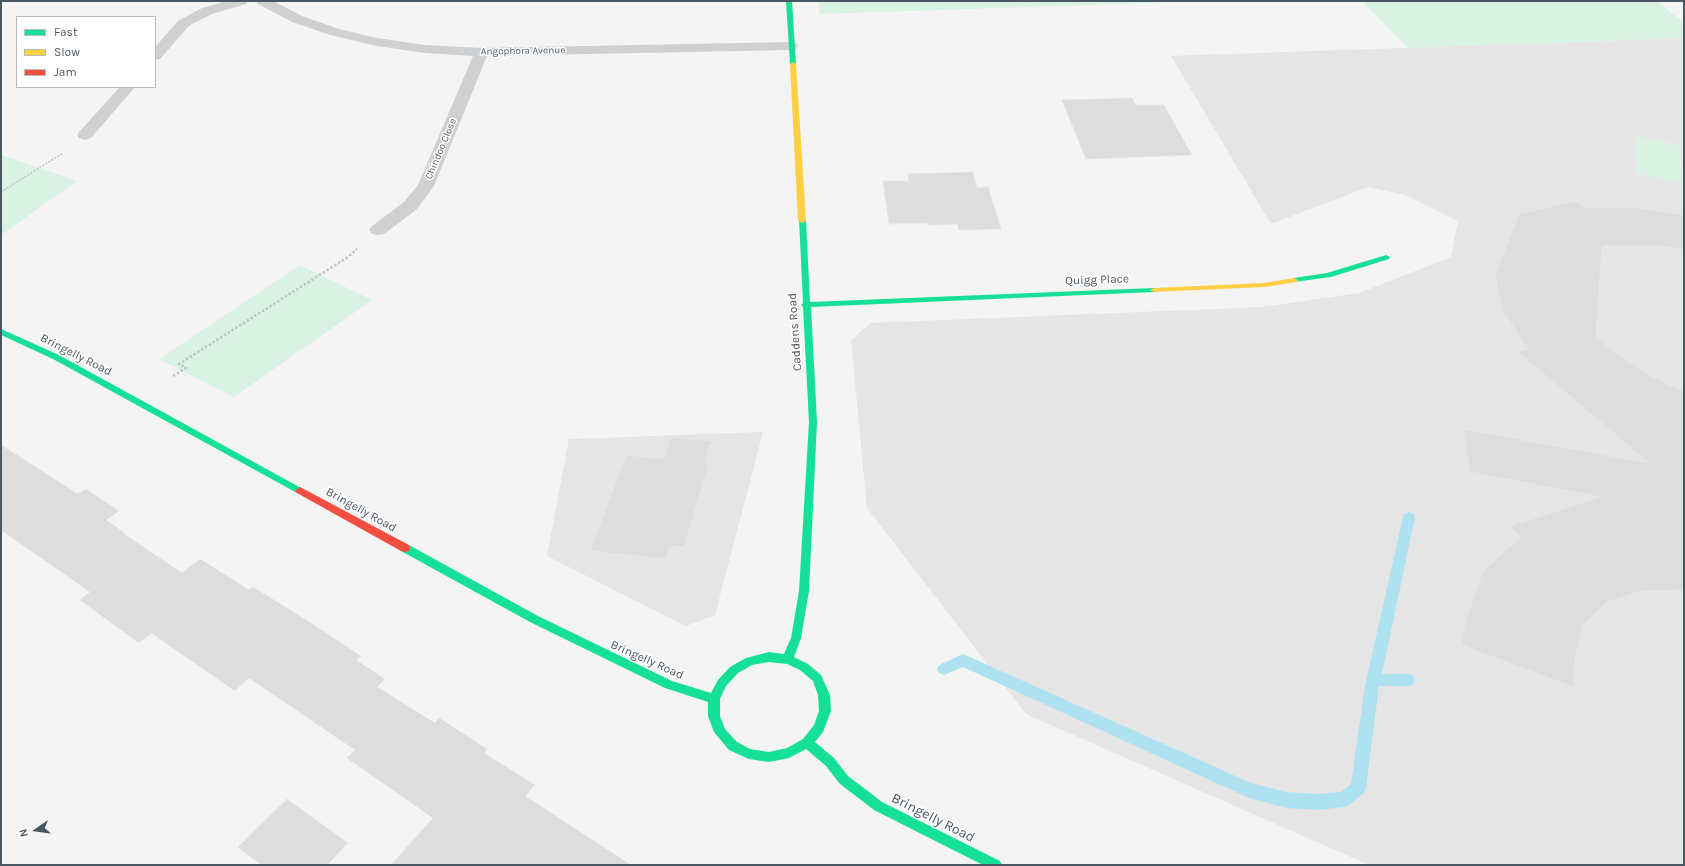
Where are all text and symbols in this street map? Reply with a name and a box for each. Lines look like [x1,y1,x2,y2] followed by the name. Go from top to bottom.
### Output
[16,16,156,88] legend
[54,25,77,39] text: Fast
[481,44,565,58] street label: Angophora Avenue
[54,45,80,59] text: Slow
[54,65,77,79] text: Jam
[423,117,459,181] street label: Chindoo Close
[1065,272,1129,288] street label: Quigg Place
[785,292,805,372] street label: Caddens Road
[38,331,114,379] street label: Bringelly Road
[323,485,399,535] street label: Bringelly Road
[608,637,686,683] street label: Bringelly Road
[888,790,978,846] street label: Bringelly Road
[16,810,56,850] north arrow
[17,828,31,838] text: N

